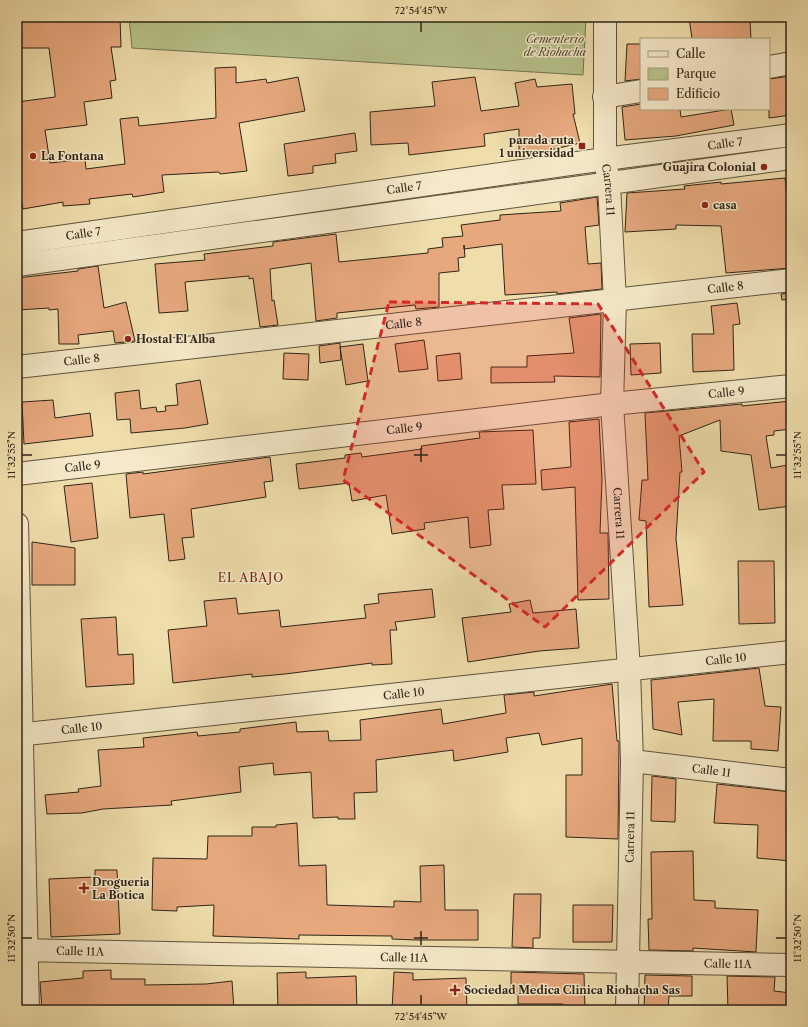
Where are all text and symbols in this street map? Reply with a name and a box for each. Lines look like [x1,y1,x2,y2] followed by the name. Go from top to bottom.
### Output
[395,4,448,17] text: 72°54'45"W
[524,32,587,59] park label: Cementerio de Riohacha
[640,38,770,110] legend
[676,46,706,61] text: Calle
[676,66,717,81] text: Parque
[676,86,720,101] text: Edificio
[499,133,575,160] place label: parada ruta 1 universidad
[707,134,744,153] street label: Calle 7
[577,141,587,151] marker: parada ruta 1 universidad
[41,149,104,163] place label: La Fontana
[28,151,38,161] marker: La Fontana
[663,160,756,174] place label: Guajira Colonial
[759,162,769,172] marker: Guajira Colonial
[599,163,618,216] street label: Carrera 11
[386,178,423,197] street label: Calle 7
[713,198,738,212] place label: casa
[700,200,710,210] marker: casa
[65,224,102,243] street label: Calle 7
[707,278,744,296] street label: Calle 8
[385,315,422,333] street label: Calle 8
[136,332,216,346] place label: Hostal El Alba
[123,334,133,344] marker: Hostal El Alba
[63,351,101,369] street label: Calle 8
[708,384,745,401] street label: Calle 9
[385,419,423,438] street label: Calle 9
[5,431,18,479] text: 11°32'55"N
[791,431,804,479] text: 11°32'55"N
[64,457,101,475] street label: Calle 9
[610,487,628,540] street label: Carrera 11
[218,570,284,585] district label: EL ABAJO
[705,650,747,668] street label: Calle 10
[382,684,425,703] street label: Calle 10
[60,719,103,737] street label: Calle 10
[691,761,732,780] street label: Calle 11
[623,811,637,863] street label: Carrera 11
[92,875,150,902] place label: Drogueria La Botica
[79,883,89,893] marker: Drogueria La Botica
[5,914,18,962] text: 11°32'50"N
[791,914,804,962] text: 11°32'50"N
[56,944,105,959] street label: Calle 11A
[380,950,429,965] street label: Calle 11A
[704,956,753,971] street label: Calle 11A
[464,983,680,997] place label: Sociedad Medica Clinica Riohacha Sas
[449,984,461,996] marker: Sociedad Medica Clinica Riohacha Sas
[395,1010,448,1023] text: 72°54'45"W

